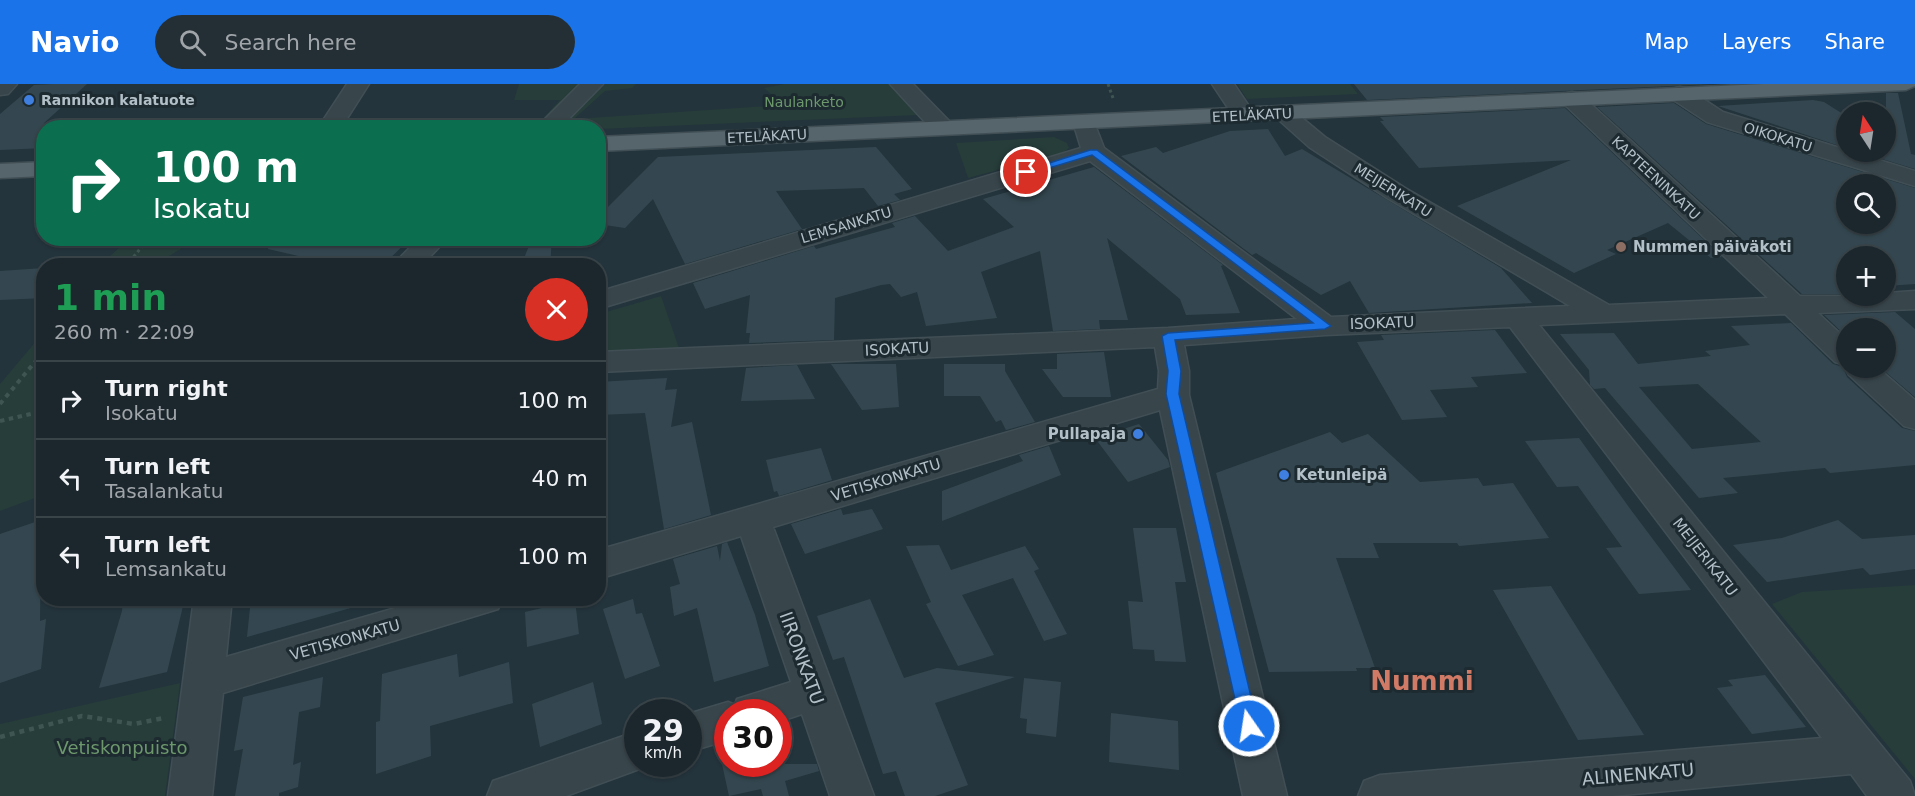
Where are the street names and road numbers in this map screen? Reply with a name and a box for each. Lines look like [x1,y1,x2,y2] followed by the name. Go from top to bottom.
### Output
[1211,104,1292,125] street label: ETELÄKATU
[1742,119,1814,155] street label: OIKOKATU
[726,125,807,146] street label: ETELÄKATU
[1609,133,1703,223] street label: KAPTEENINKATU
[1351,160,1435,220] street label: MEIJERIKATU
[799,204,893,246] street label: LEMSANKATU
[1349,313,1415,333] street label: ISOKATU
[864,338,930,360] street label: ISOKATU
[829,455,943,505] street label: VETISKONKATU
[1669,514,1741,600] street label: MEIJERIKATU
[775,609,829,707] street label: IIRONKATU
[288,616,402,664] street label: VETISKONKATU
[1581,759,1695,789] street label: ALINENKATU

